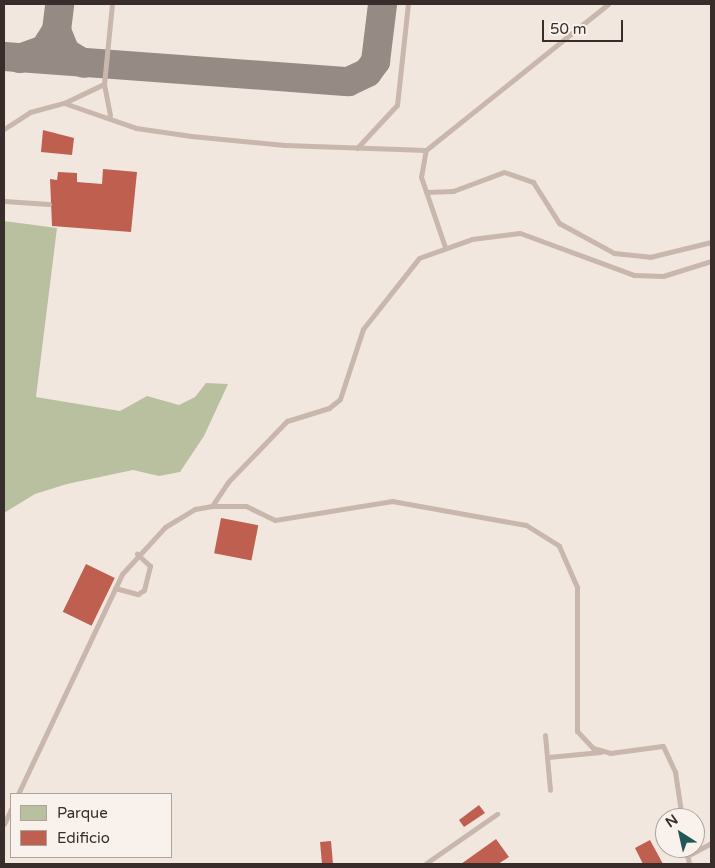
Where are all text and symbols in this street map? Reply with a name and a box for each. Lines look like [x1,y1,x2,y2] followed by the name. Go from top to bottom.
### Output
[545,10,626,42] scale bar
[550,20,587,38] text: 50 m
[10,793,172,858] legend
[57,804,108,822] text: Parque
[655,808,705,858] north arrow
[662,811,681,831] text: N
[57,829,110,847] text: Edificio

